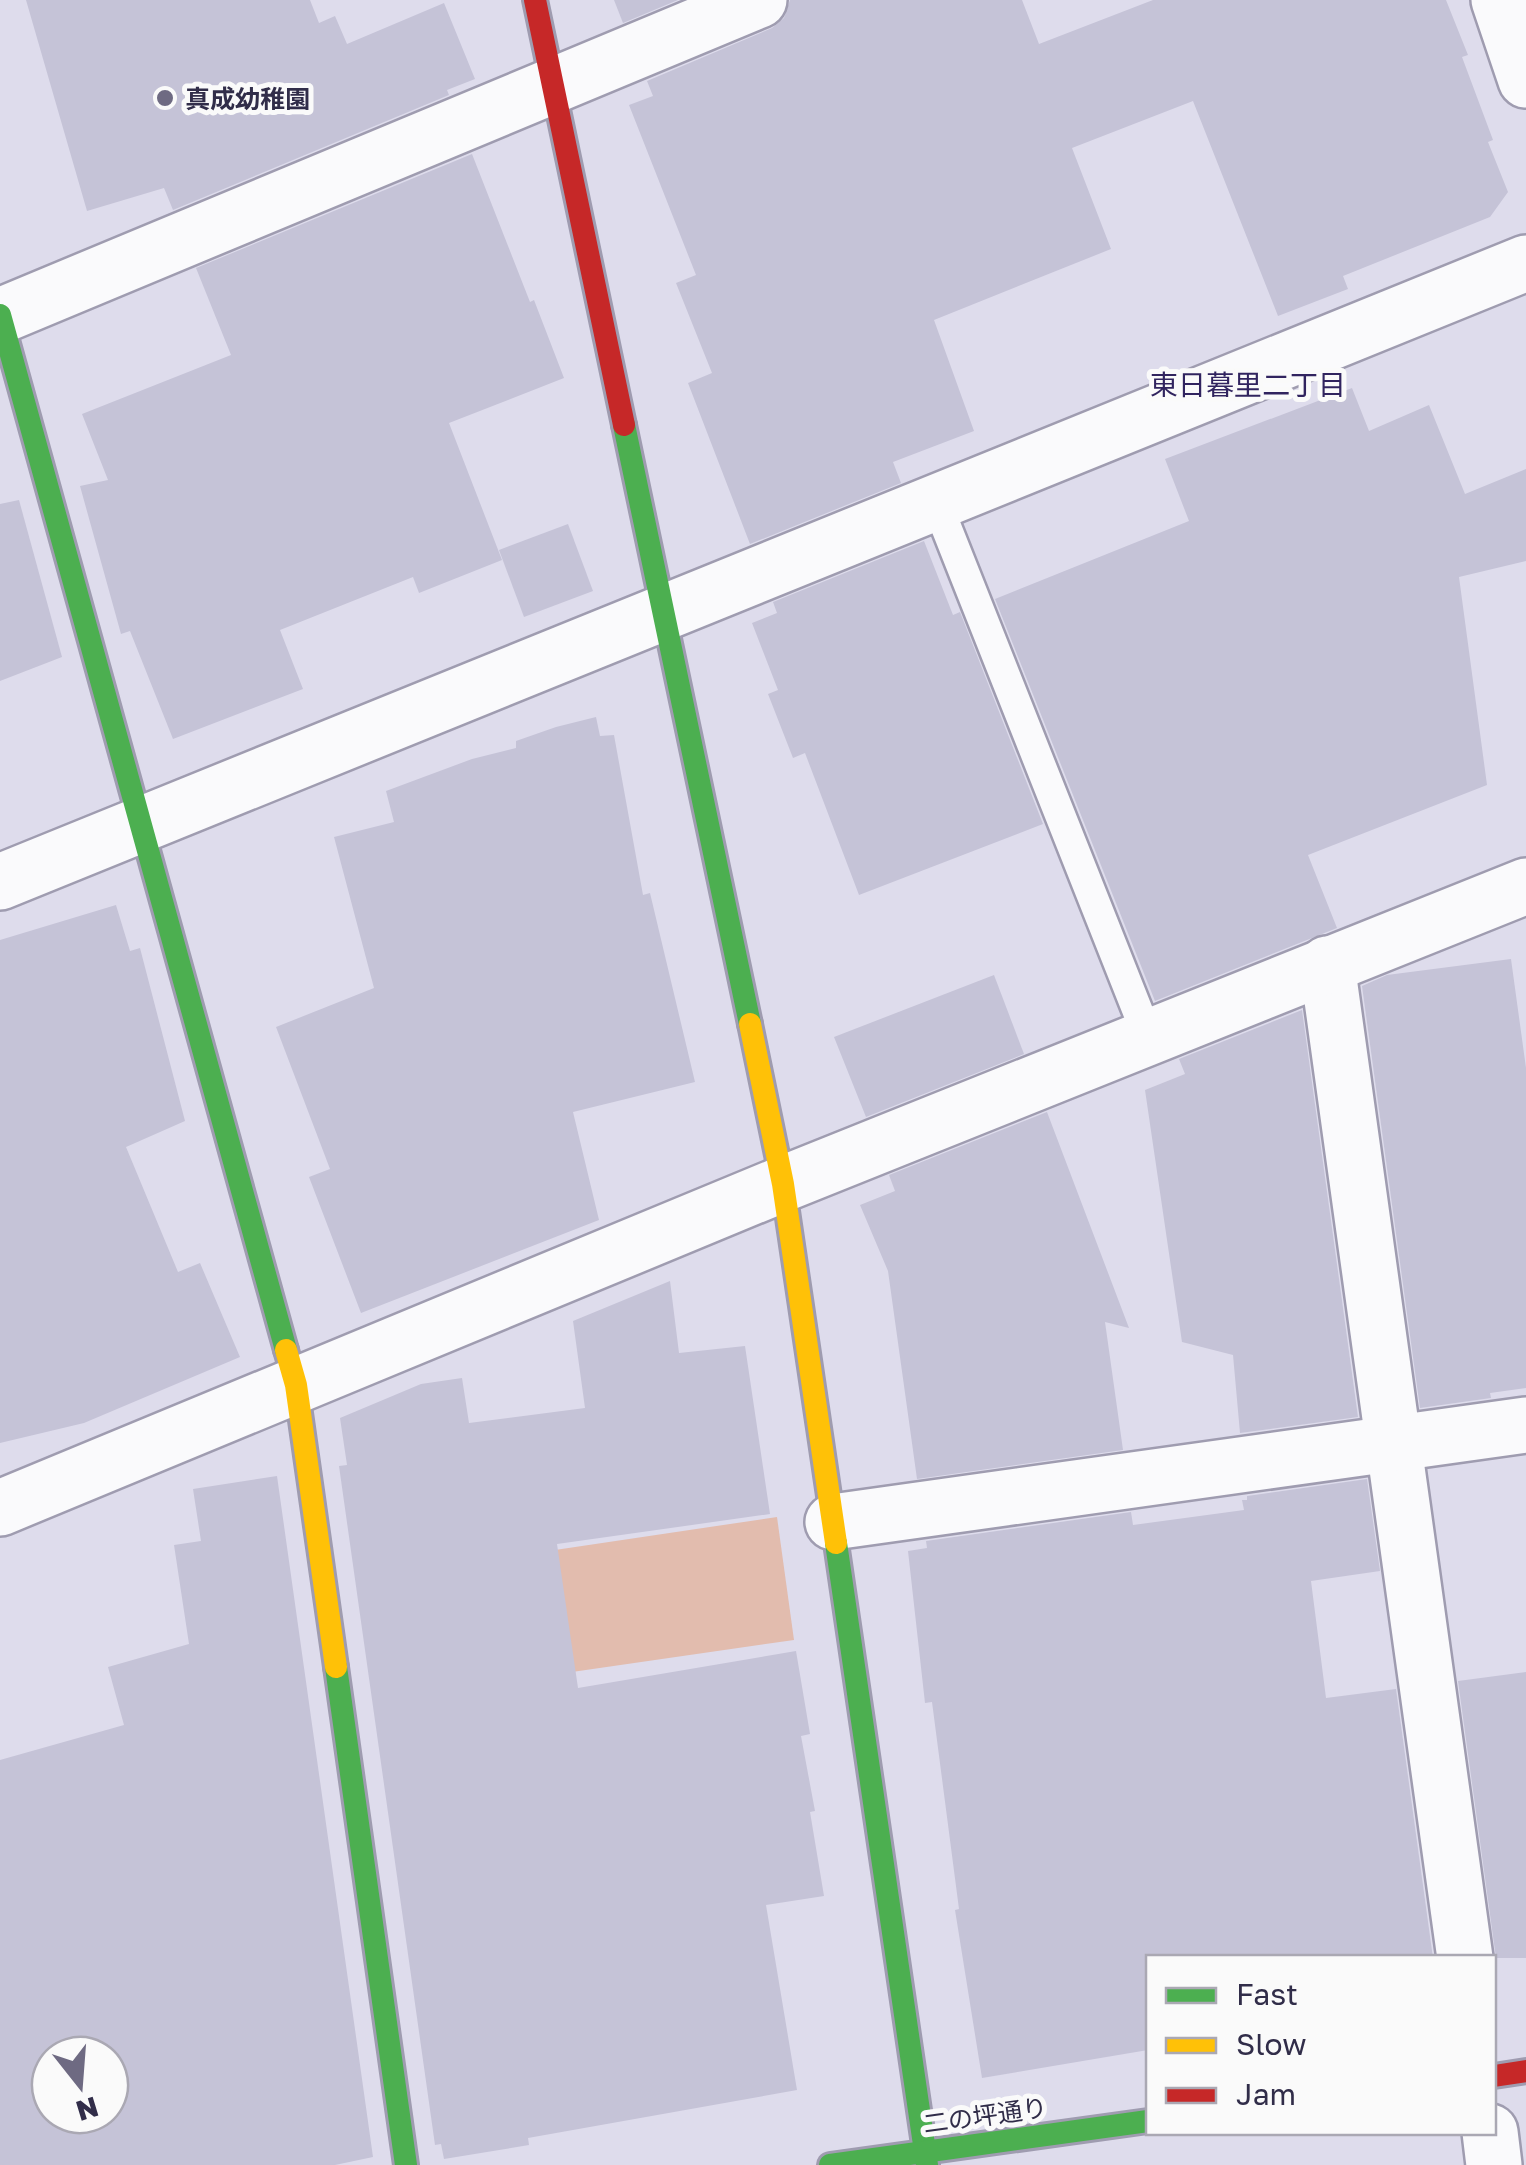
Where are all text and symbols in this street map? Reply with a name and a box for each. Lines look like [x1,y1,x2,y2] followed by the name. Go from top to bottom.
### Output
[185,83,310,114] place label: 真成幼稚園
[154,87,176,109] marker: 真成幼稚園
[1150,368,1346,401] district label: 東日暮里二丁目
[1146,1955,1496,2135] legend
[1236,1976,1298,2012] text: Fast
[1236,2026,1307,2062] text: Slow
[30,2035,130,2135] north arrow
[1236,2076,1296,2112] text: Jam
[72,2090,102,2128] text: N
[921,2091,1049,2139] street label: 二の坪通り

